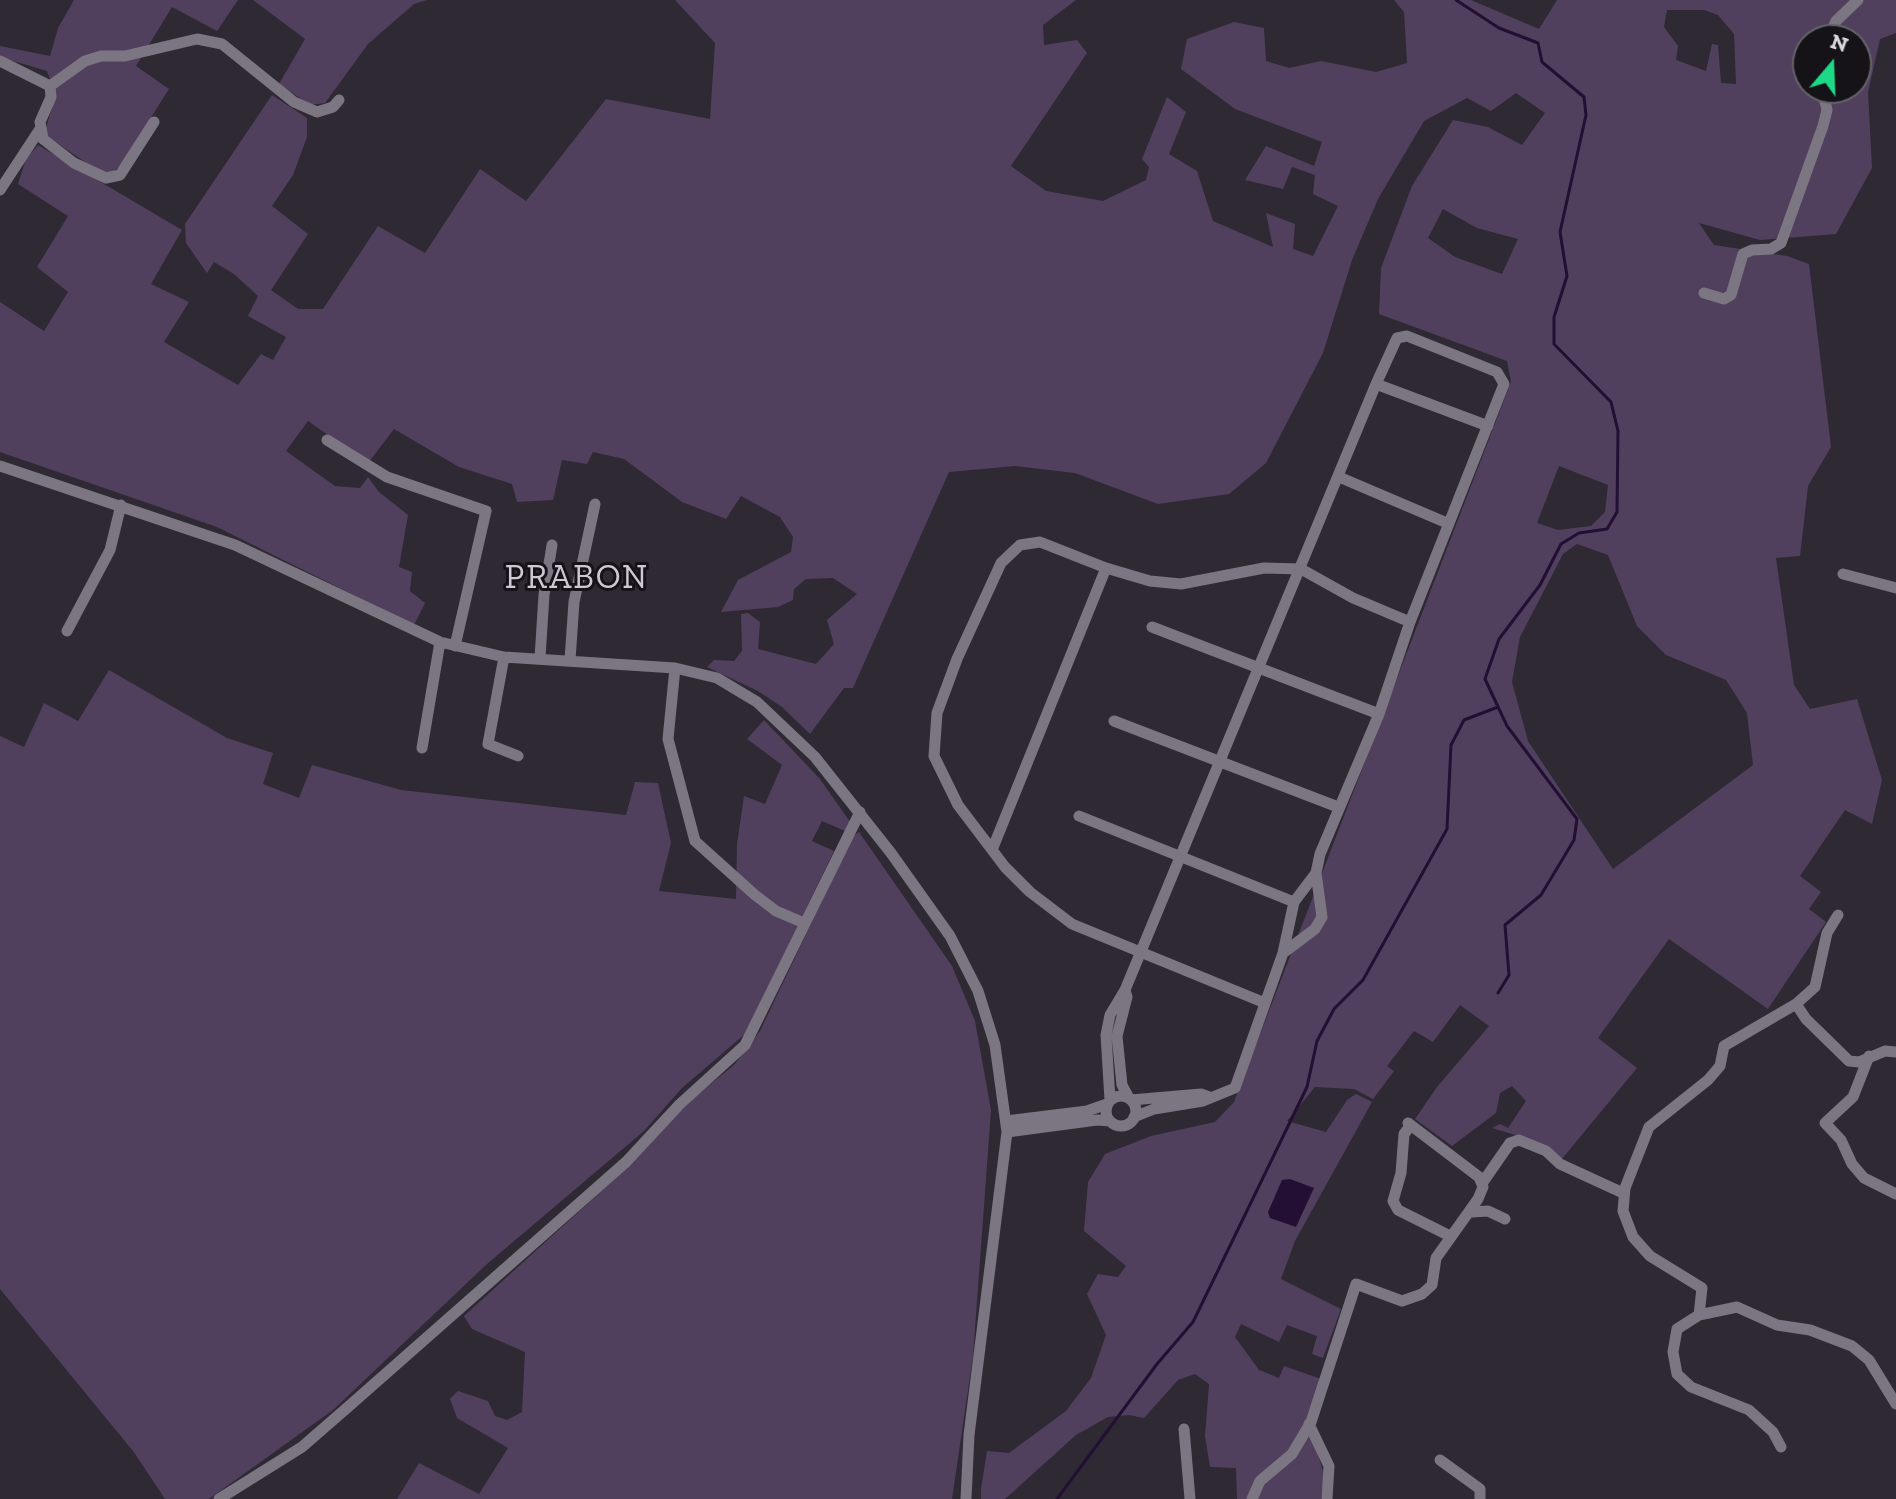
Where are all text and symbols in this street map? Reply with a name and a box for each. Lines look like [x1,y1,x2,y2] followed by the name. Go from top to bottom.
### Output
[1792,24,1872,104] north arrow
[1827,27,1852,58] text: N
[505,558,649,598] district label: PRABON

